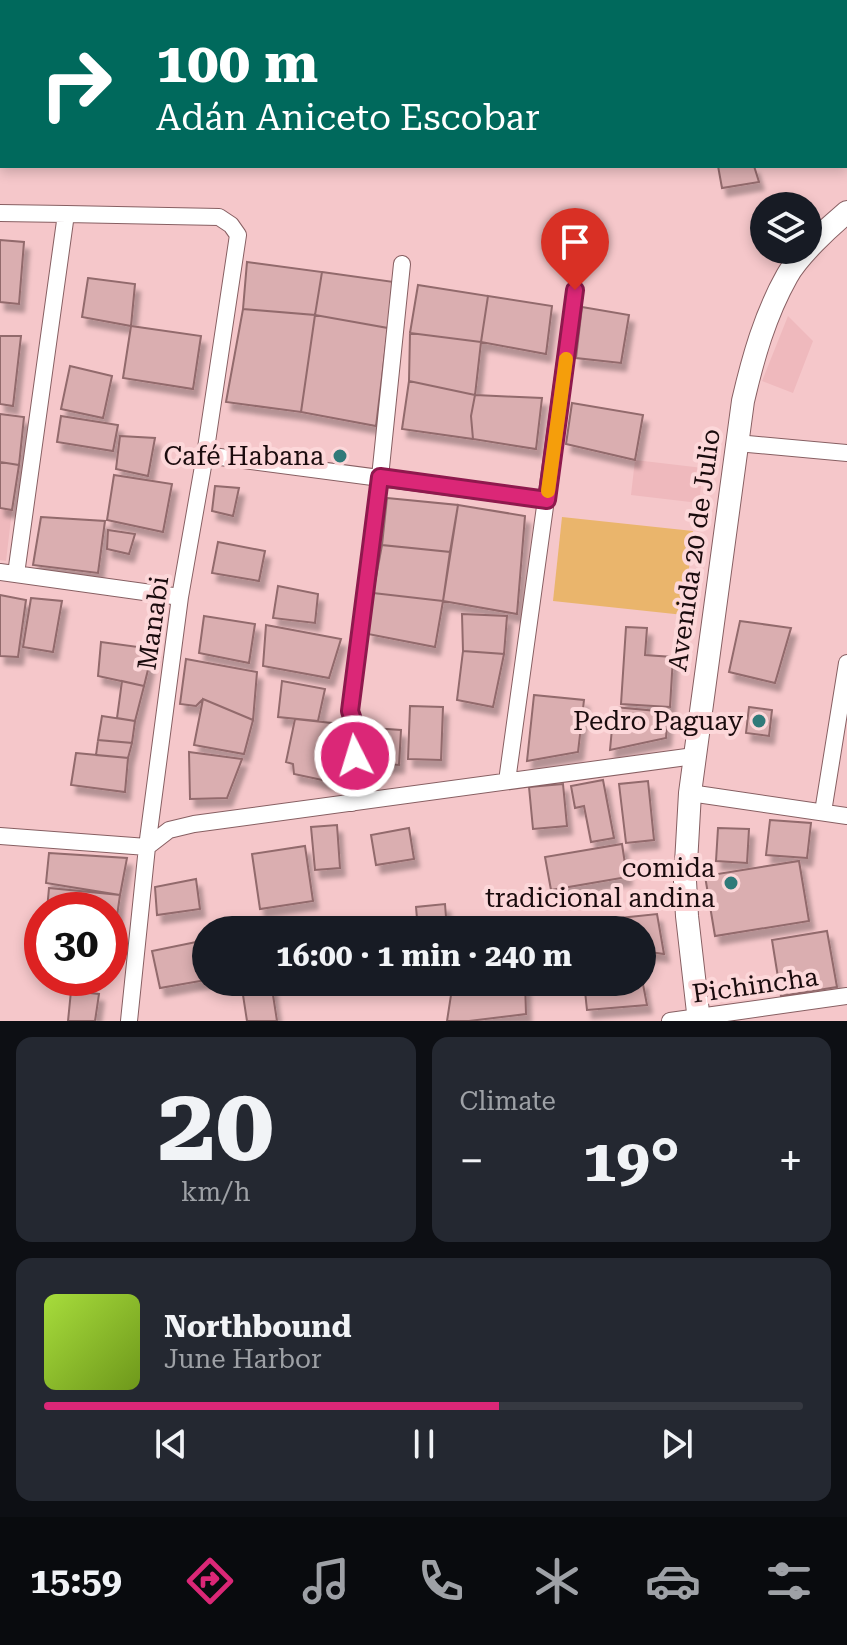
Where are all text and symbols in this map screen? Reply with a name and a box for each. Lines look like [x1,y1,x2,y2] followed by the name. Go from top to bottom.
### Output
[156,30,318,96] text: 100 m
[24,32,128,136] icon: right
[156,97,540,139] text: Adán Aniceto Escobar
[750,192,822,264] map controls
[750,192,822,264] button: layers
[541,208,609,290] pin
[553,220,597,264] icon: arrive
[662,427,726,673] street label: Avenida 20 de Julio
[163,441,324,471] place label: Café Habana
[331,447,349,465] marker: Café Habana
[132,574,174,672] street label: Manabi
[573,706,744,736] place label: Pedro Paguay
[750,712,768,730] marker: Pedro Paguay
[313,714,397,798] position arrow
[485,853,715,913] place label: comida tradicional andina
[722,874,740,892] marker: comida tradicional andina
[24,892,128,996] speed limit sign: 30
[276,938,572,973] text: 16:00 · 1 min · 240 m
[690,961,820,1009] street label: Pichincha
[158,1064,274,1185] text: 20
[460,1086,556,1116] text: Climate
[583,1125,680,1196] text: 19°
[460,1135,484,1187] text: −
[778,1135,803,1187] text: +
[181,1177,251,1207] text: km/h
[164,1309,352,1344] text: Northbound
[164,1344,322,1374] text: June Harbor
[149,1422,193,1466] icon: previous
[402,1422,446,1466] icon: pause
[655,1422,699,1466] icon: next
[182,1553,238,1609] icon: directions
[298,1553,354,1609] icon: music
[413,1553,469,1609] icon: phone
[529,1553,585,1609] icon: climate
[645,1553,701,1609] icon: car
[761,1553,817,1609] icon: filters
[30,1560,122,1602] text: 15:59

